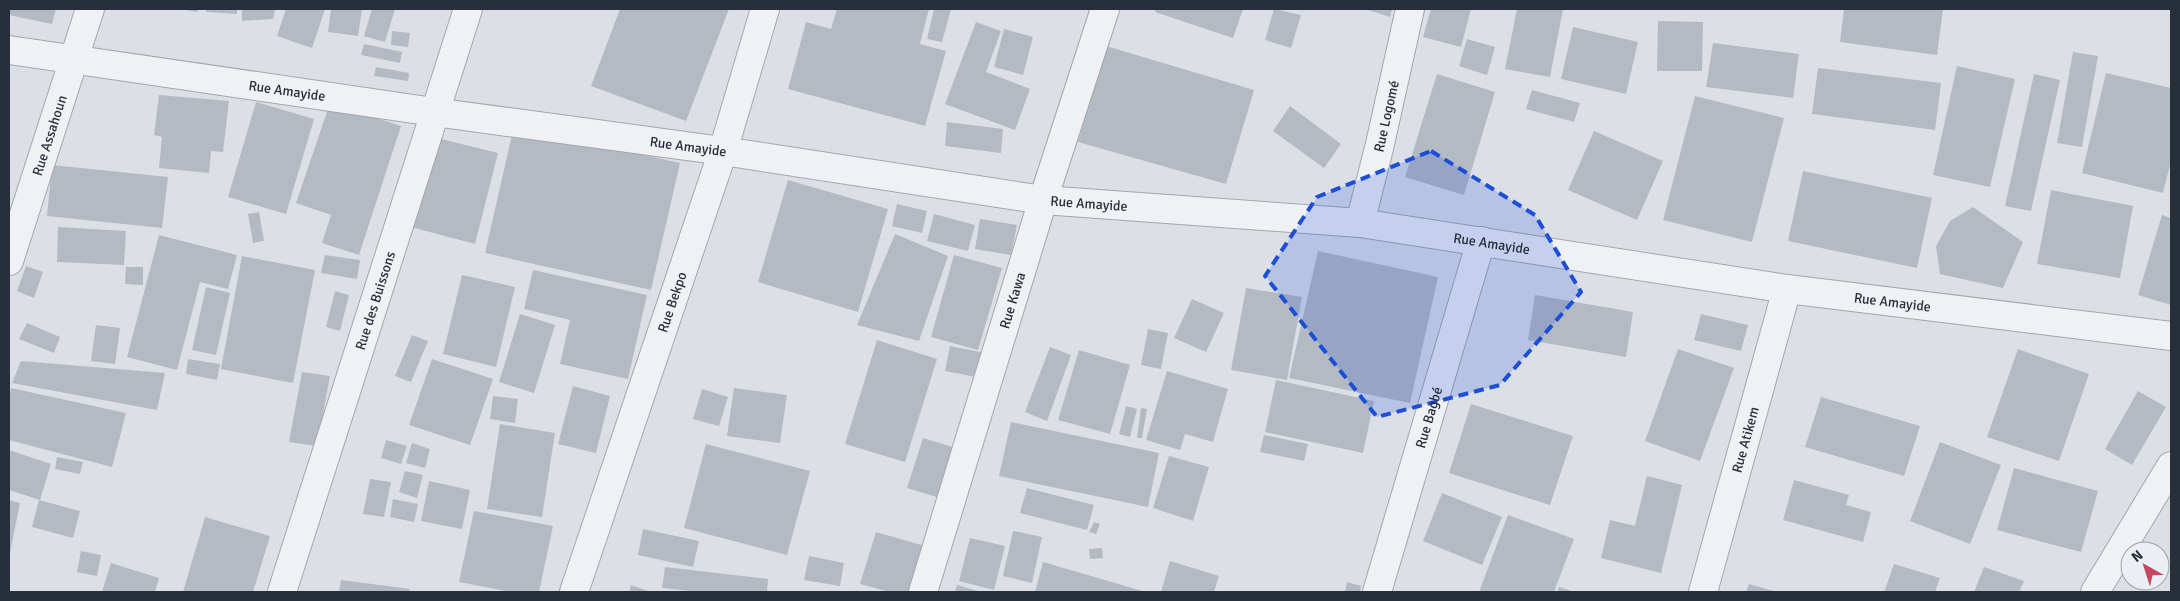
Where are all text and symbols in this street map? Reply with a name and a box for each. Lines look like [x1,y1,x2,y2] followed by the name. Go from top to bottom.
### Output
[248,77,327,105] street label: Rue Amayide
[1370,79,1402,154] street label: Rue Logomé
[28,93,70,178] street label: Rue Assahoun
[649,133,728,160] street label: Rue Amayide
[1050,192,1128,215] street label: Rue Amayide
[1452,229,1531,258] street label: Rue Amayide
[351,249,399,352] street label: Rue des Buissons
[654,269,690,335] street label: Rue Bekpo
[996,270,1029,331] street label: Rue Kawa
[1853,289,1932,315] street label: Rue Amayide
[1412,385,1446,450] street label: Rue Bagbé
[1728,405,1762,475] street label: Rue Atikem
[2120,541,2170,591] north arrow
[2128,547,2146,566] text: N

